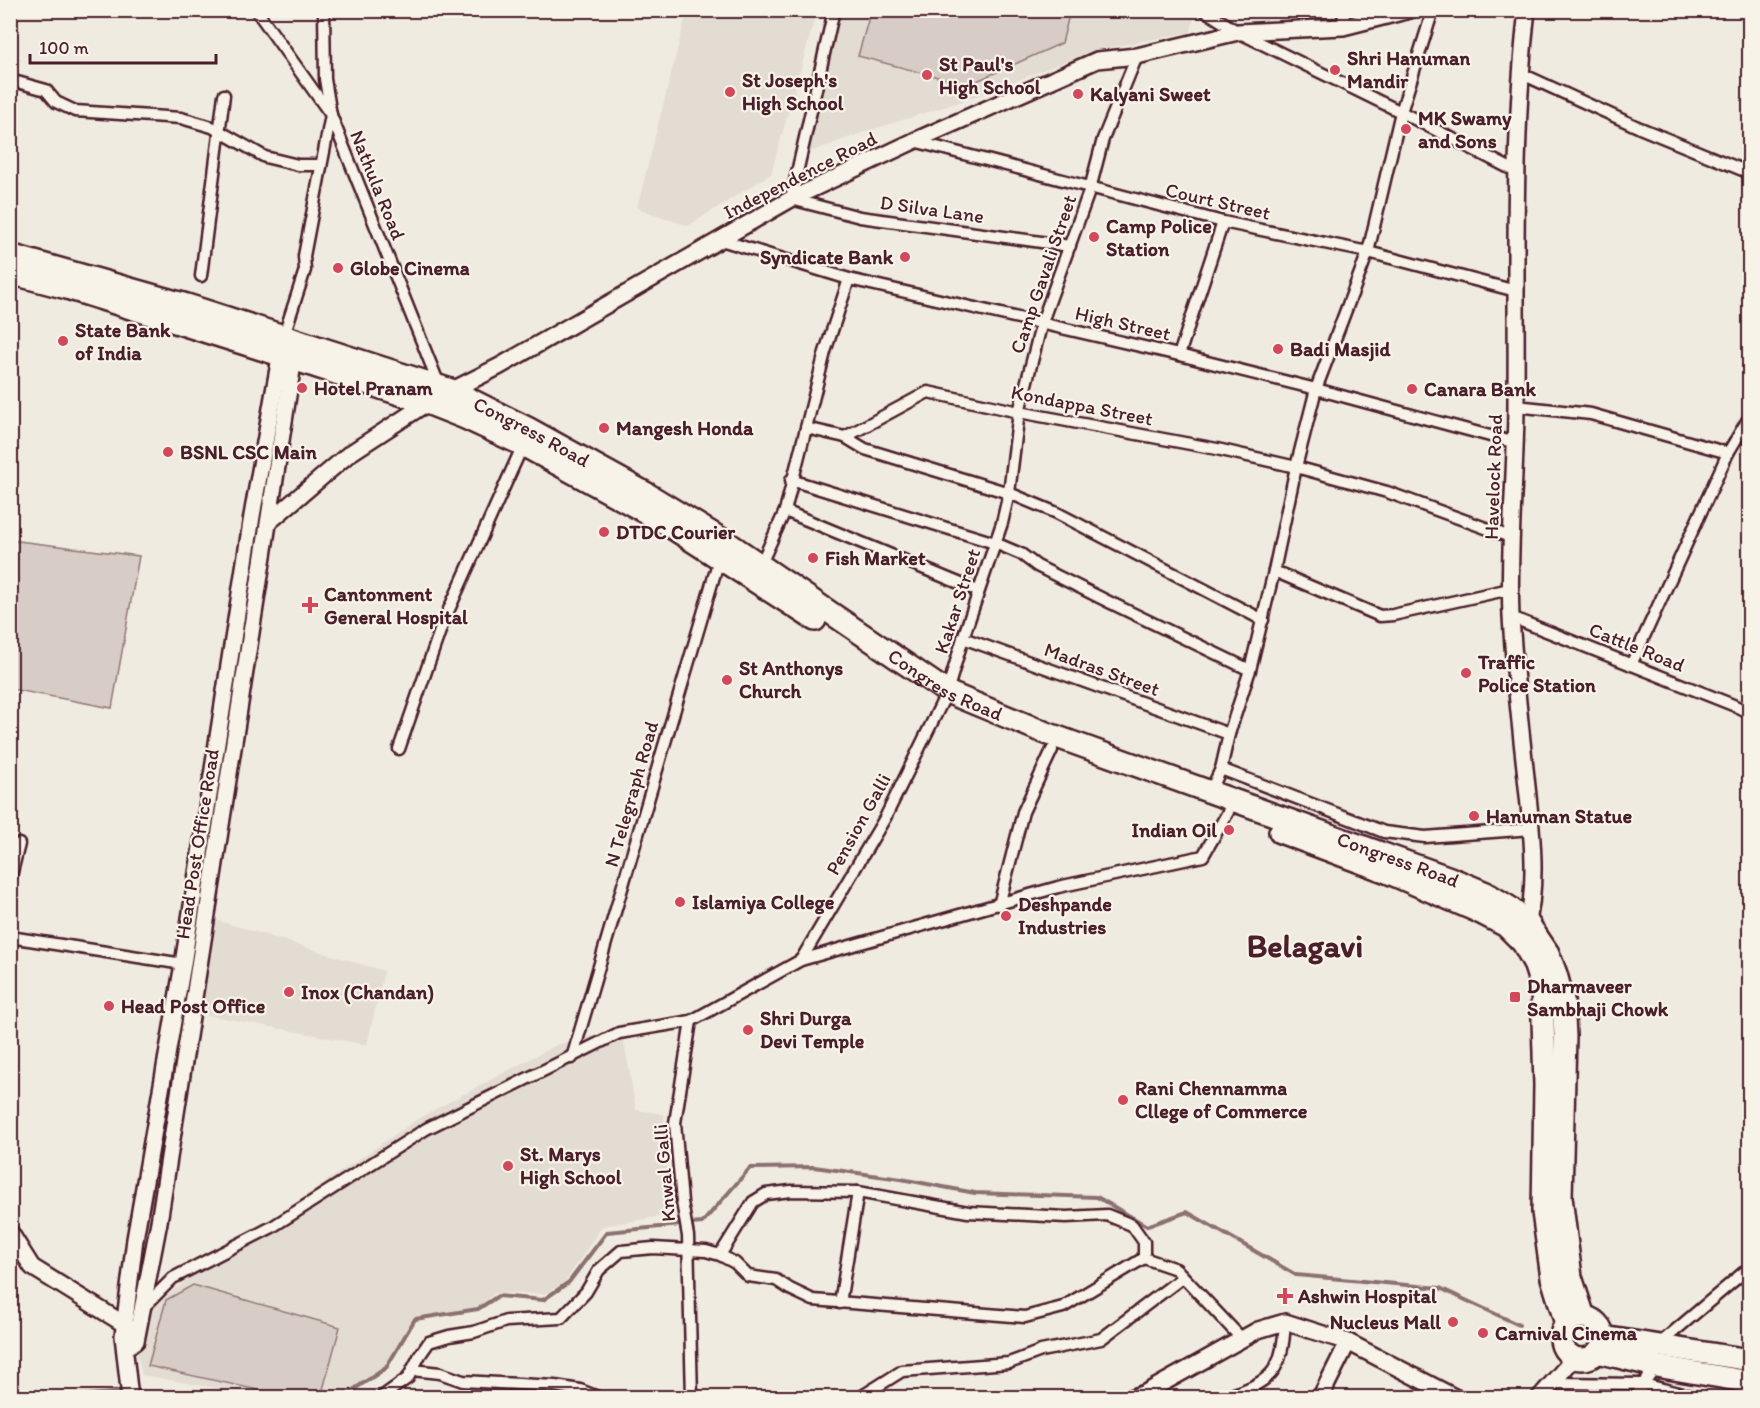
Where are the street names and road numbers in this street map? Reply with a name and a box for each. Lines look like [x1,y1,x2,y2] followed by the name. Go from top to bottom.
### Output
[719,126,881,224] street label: Independence Road
[345,127,411,243] street label: Nathula Road
[1163,177,1273,225] street label: Court Street
[878,190,986,228] street label: D Silva Lane
[1005,191,1081,357] street label: Camp Gavali Street
[1073,300,1174,346] street label: High Street
[1009,379,1155,431] street label: Kondappa Street
[470,391,594,472] street label: Congress Road
[1479,413,1507,540] street label: Havelock Road
[929,545,985,656] street label: Kakar Street
[1586,617,1689,677] street label: Cattle Road
[1041,637,1163,701] street label: Madras Street
[883,643,1006,726] street label: Congress Road
[599,718,663,870] street label: N Telegraph Road
[170,747,224,941] street label: Head Post Office Road
[820,769,896,879] street label: Pension Galli
[1334,826,1463,893] street label: Congress Road
[648,1123,680,1223] street label: Knwal Galli

